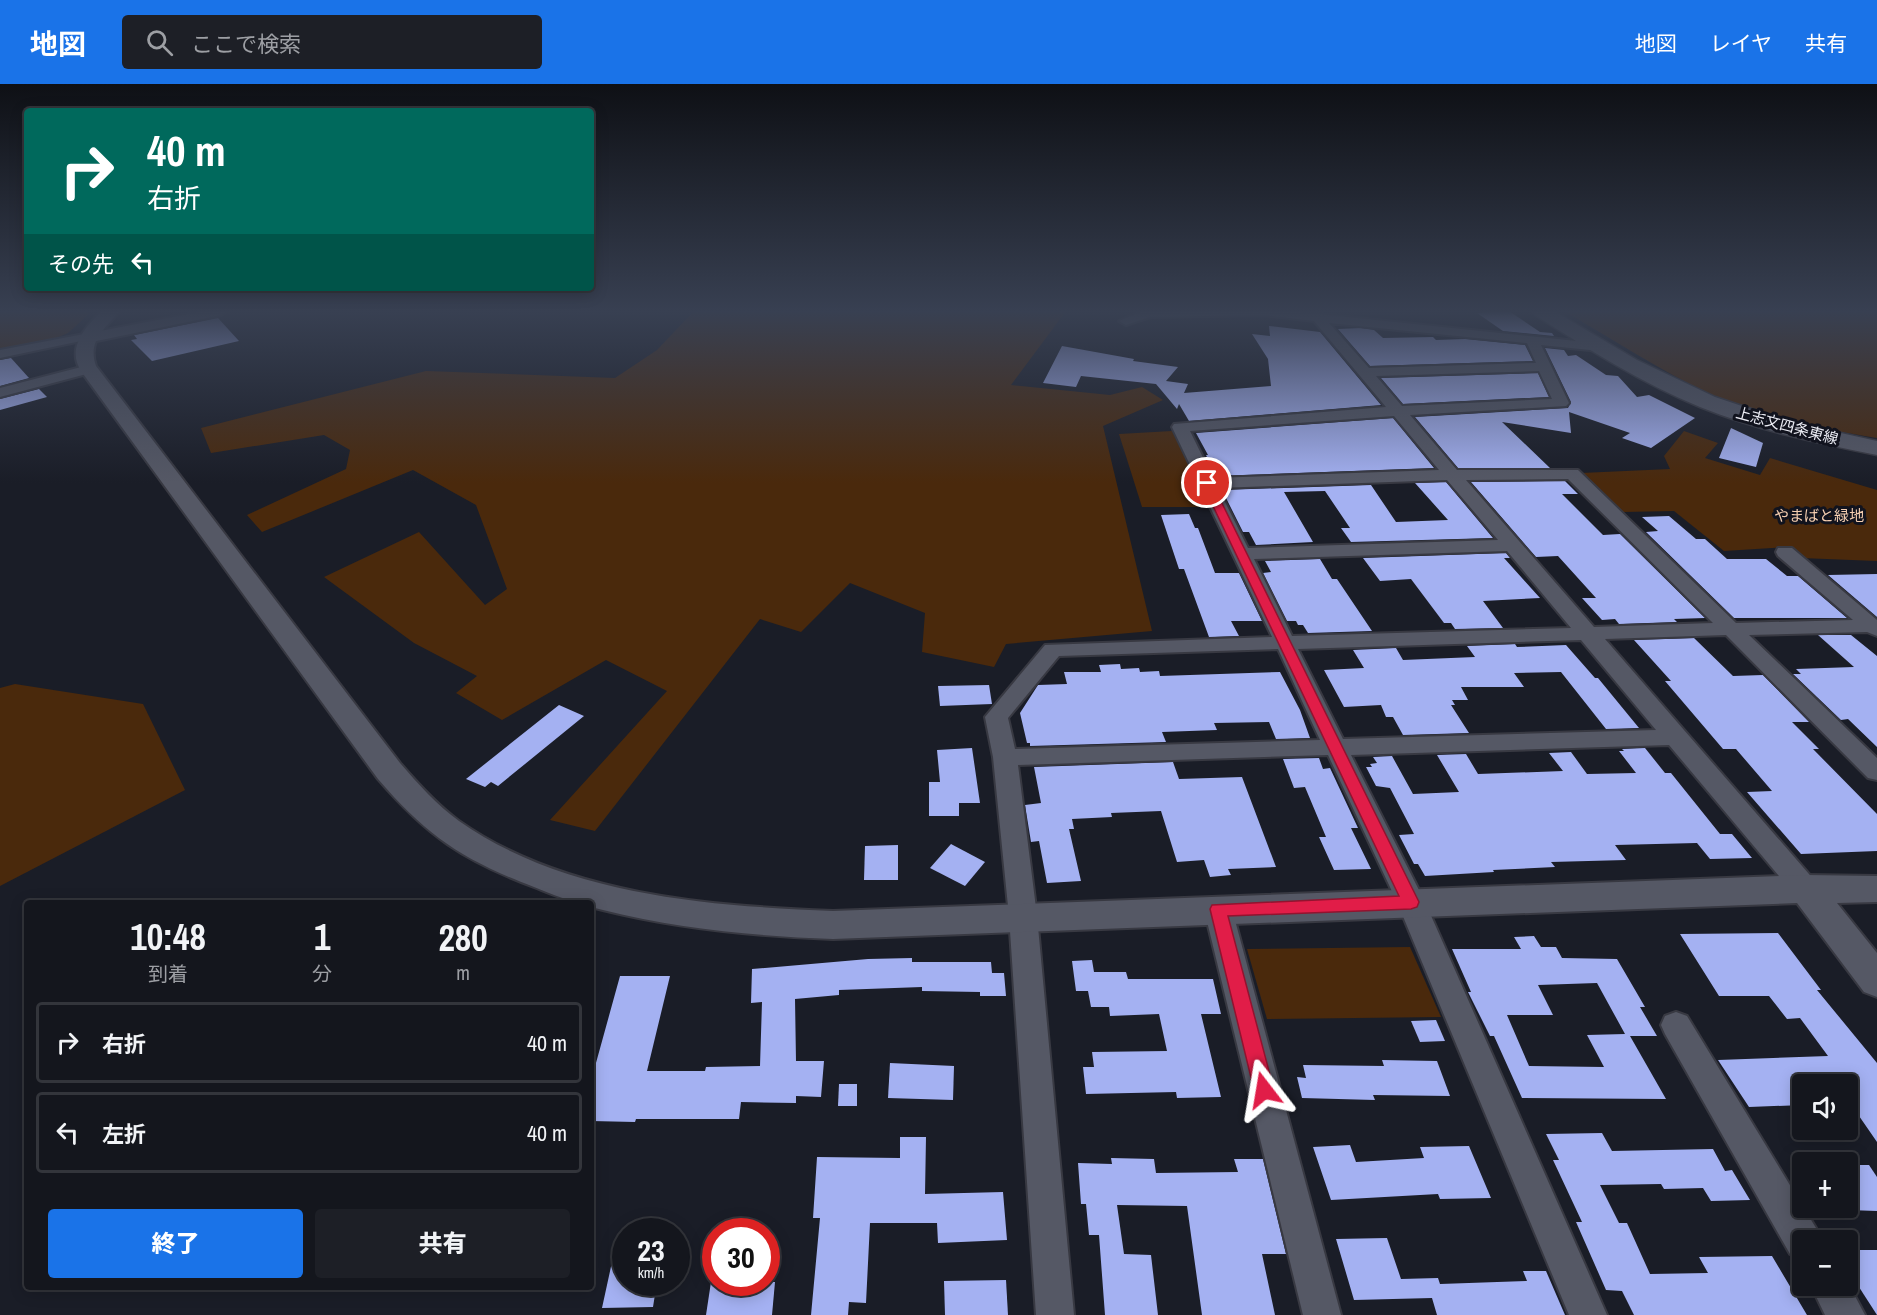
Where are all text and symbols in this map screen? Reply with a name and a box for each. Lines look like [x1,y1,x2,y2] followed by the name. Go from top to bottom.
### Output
[122,15,542,69] search box
[30,25,86,63] text: 地図
[143,26,176,59] icon: search
[191,29,301,59] text: ここで検索
[1635,29,1677,58] text: 地図
[1710,29,1772,58] text: レイヤ
[1805,29,1847,58] text: 共有
[147,123,226,179] text: 40 m
[48,132,126,210] icon: right
[147,180,201,216] text: 右折
[126,246,159,279] icon: left
[48,249,114,279] text: その先
[1734,402,1841,449] street label: 上志文四条東線
[1181,457,1232,508] pin
[1190,466,1223,499] icon: arrive
[1774,505,1864,526] park label: やまばと緑地
[130,913,206,961] text: 10:48
[314,913,330,961] text: 1
[438,914,488,962] text: 280
[456,959,470,986] text: m
[148,960,188,987] text: 到着
[312,960,332,987] text: 分
[51,1026,84,1059] icon: right
[527,1028,567,1058] text: 40 m
[102,1029,146,1059] text: 右折
[1232,1058,1296,1122] position arrow
[1792,1074,1858,1296] map controls
[1792,1074,1858,1140] button: sound
[51,1116,84,1149] icon: left
[527,1118,567,1148] text: 40 m
[102,1119,146,1149] text: 左折
[1792,1152,1858,1218] button: +
[48,1209,303,1278] button: 終了
[315,1209,570,1278] button: 共有
[702,1218,780,1296] speed limit sign: 30
[637,1230,665,1270] text: 23
[1792,1230,1858,1296] button: −
[638,1262,664,1283] text: km/h

